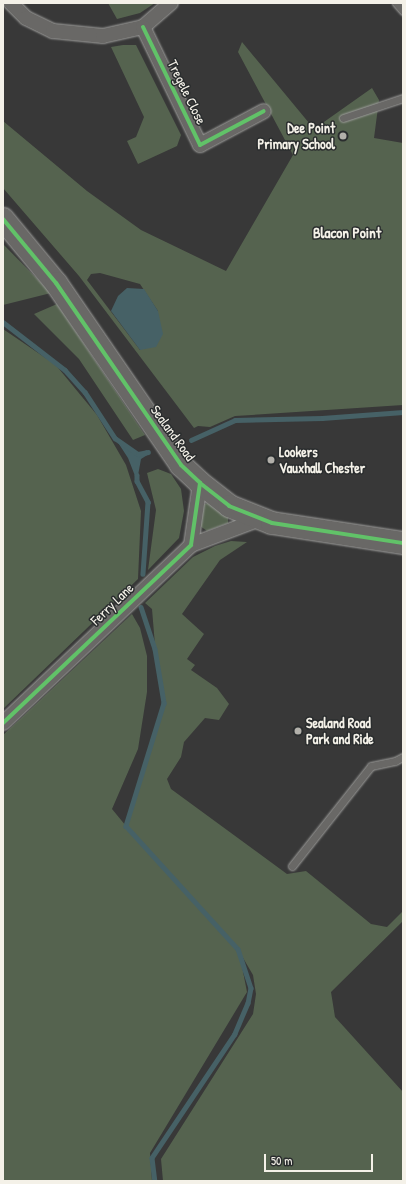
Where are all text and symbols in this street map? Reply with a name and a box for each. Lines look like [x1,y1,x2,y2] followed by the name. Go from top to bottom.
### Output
[164,57,210,127] street label: Tregele Close
[257,120,335,152] place label: Dee Point Primary School
[338,131,348,141] marker: Dee Point Primary School
[313,224,381,242] district label: Blacon Point
[147,402,199,464] street label: Sealand Road
[279,444,365,476] place label: Lookers Vauxhall Chester
[266,455,276,465] marker: Lookers Vauxhall Chester
[87,579,137,629] street label: Ferry Lane
[306,715,374,748] place label: Sealand Road Park and Ride
[293,726,303,736] marker: Sealand Road Park and Ride
[266,1146,375,1172] scale bar
[271,1152,292,1169] text: 50 m

